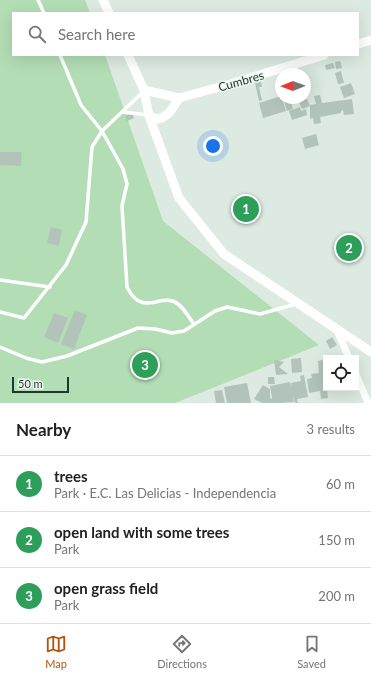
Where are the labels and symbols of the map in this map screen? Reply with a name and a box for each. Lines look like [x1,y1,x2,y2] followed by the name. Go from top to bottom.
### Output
[216,67,266,95] street label: Cumbres
[275,68,311,104] north arrow
[203,136,223,156] your location
[233,194,259,224] pin: 1
[336,233,362,263] pin: 2
[132,350,158,380] pin: 3
[12,375,69,394] scale bar

